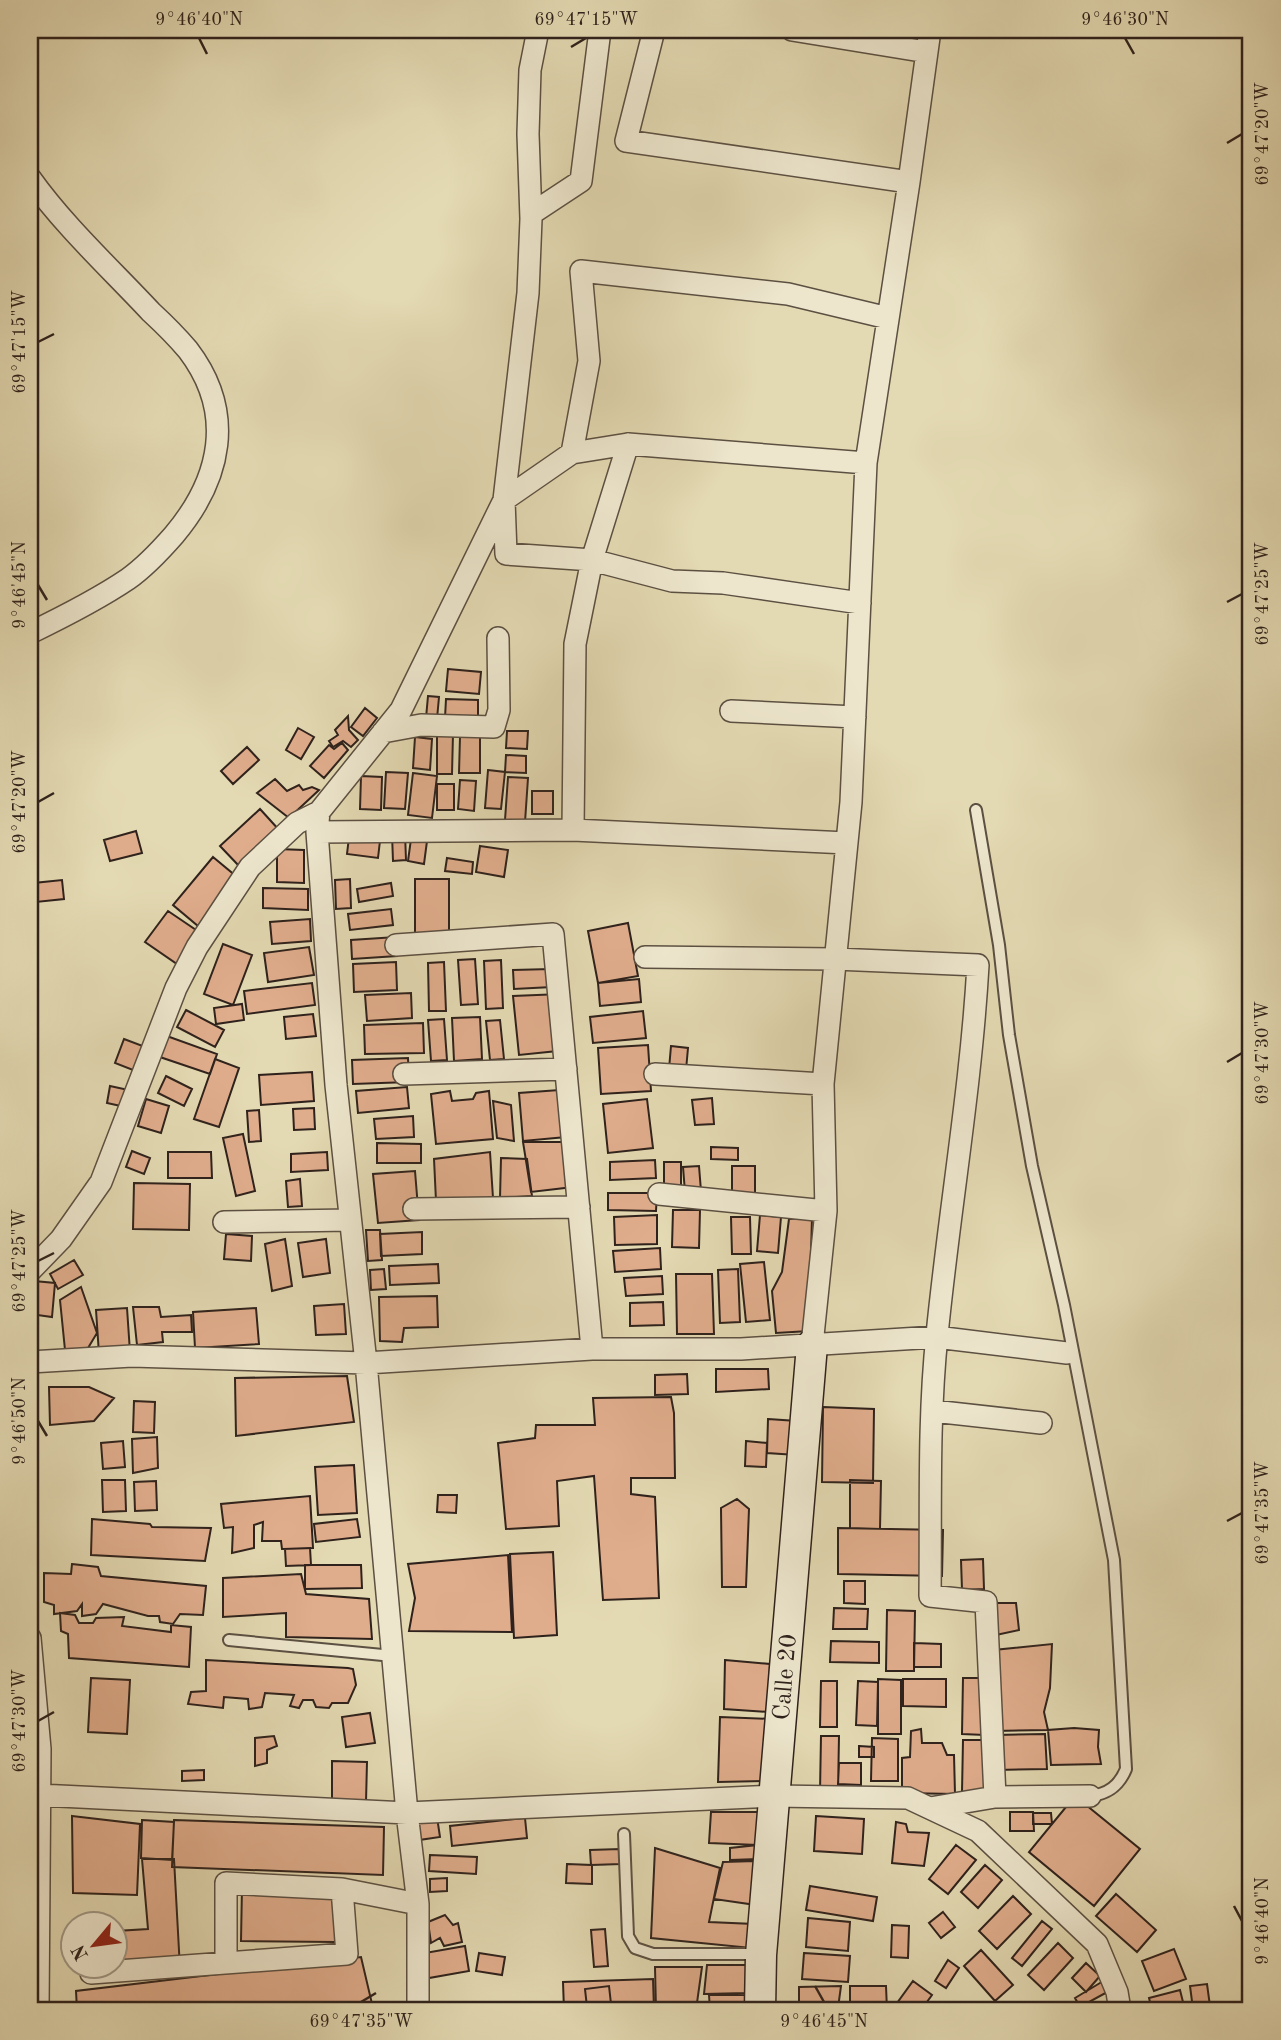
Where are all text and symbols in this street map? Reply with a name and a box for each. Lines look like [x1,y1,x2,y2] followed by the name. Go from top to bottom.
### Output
[155,11,243,29] text: 9°46'40"N
[534,11,638,29] text: 69°47'15"W
[1081,11,1169,29] text: 9°46'30"N
[1254,82,1272,186] text: 69°47'20"W
[11,290,29,394] text: 69°47'15"W
[11,541,29,629] text: 9°46'45"N
[1254,542,1272,646] text: 69°47'25"W
[11,750,29,854] text: 69°47'20"W
[1254,1001,1272,1105] text: 69°47'30"W
[11,1209,29,1313] text: 69°47'25"W
[11,1377,29,1465] text: 9°46'50"N
[1254,1461,1272,1565] text: 69°47'35"W
[771,1633,802,1721] street label: Calle 20
[11,1669,29,1773] text: 69°47'30"W
[1254,1877,1272,1965] text: 9°46'40"N
[60,1910,130,1980] north arrow
[69,1941,93,1963] text: N
[309,2013,413,2031] text: 69°47'35"W
[780,2013,868,2031] text: 9°46'45"N

